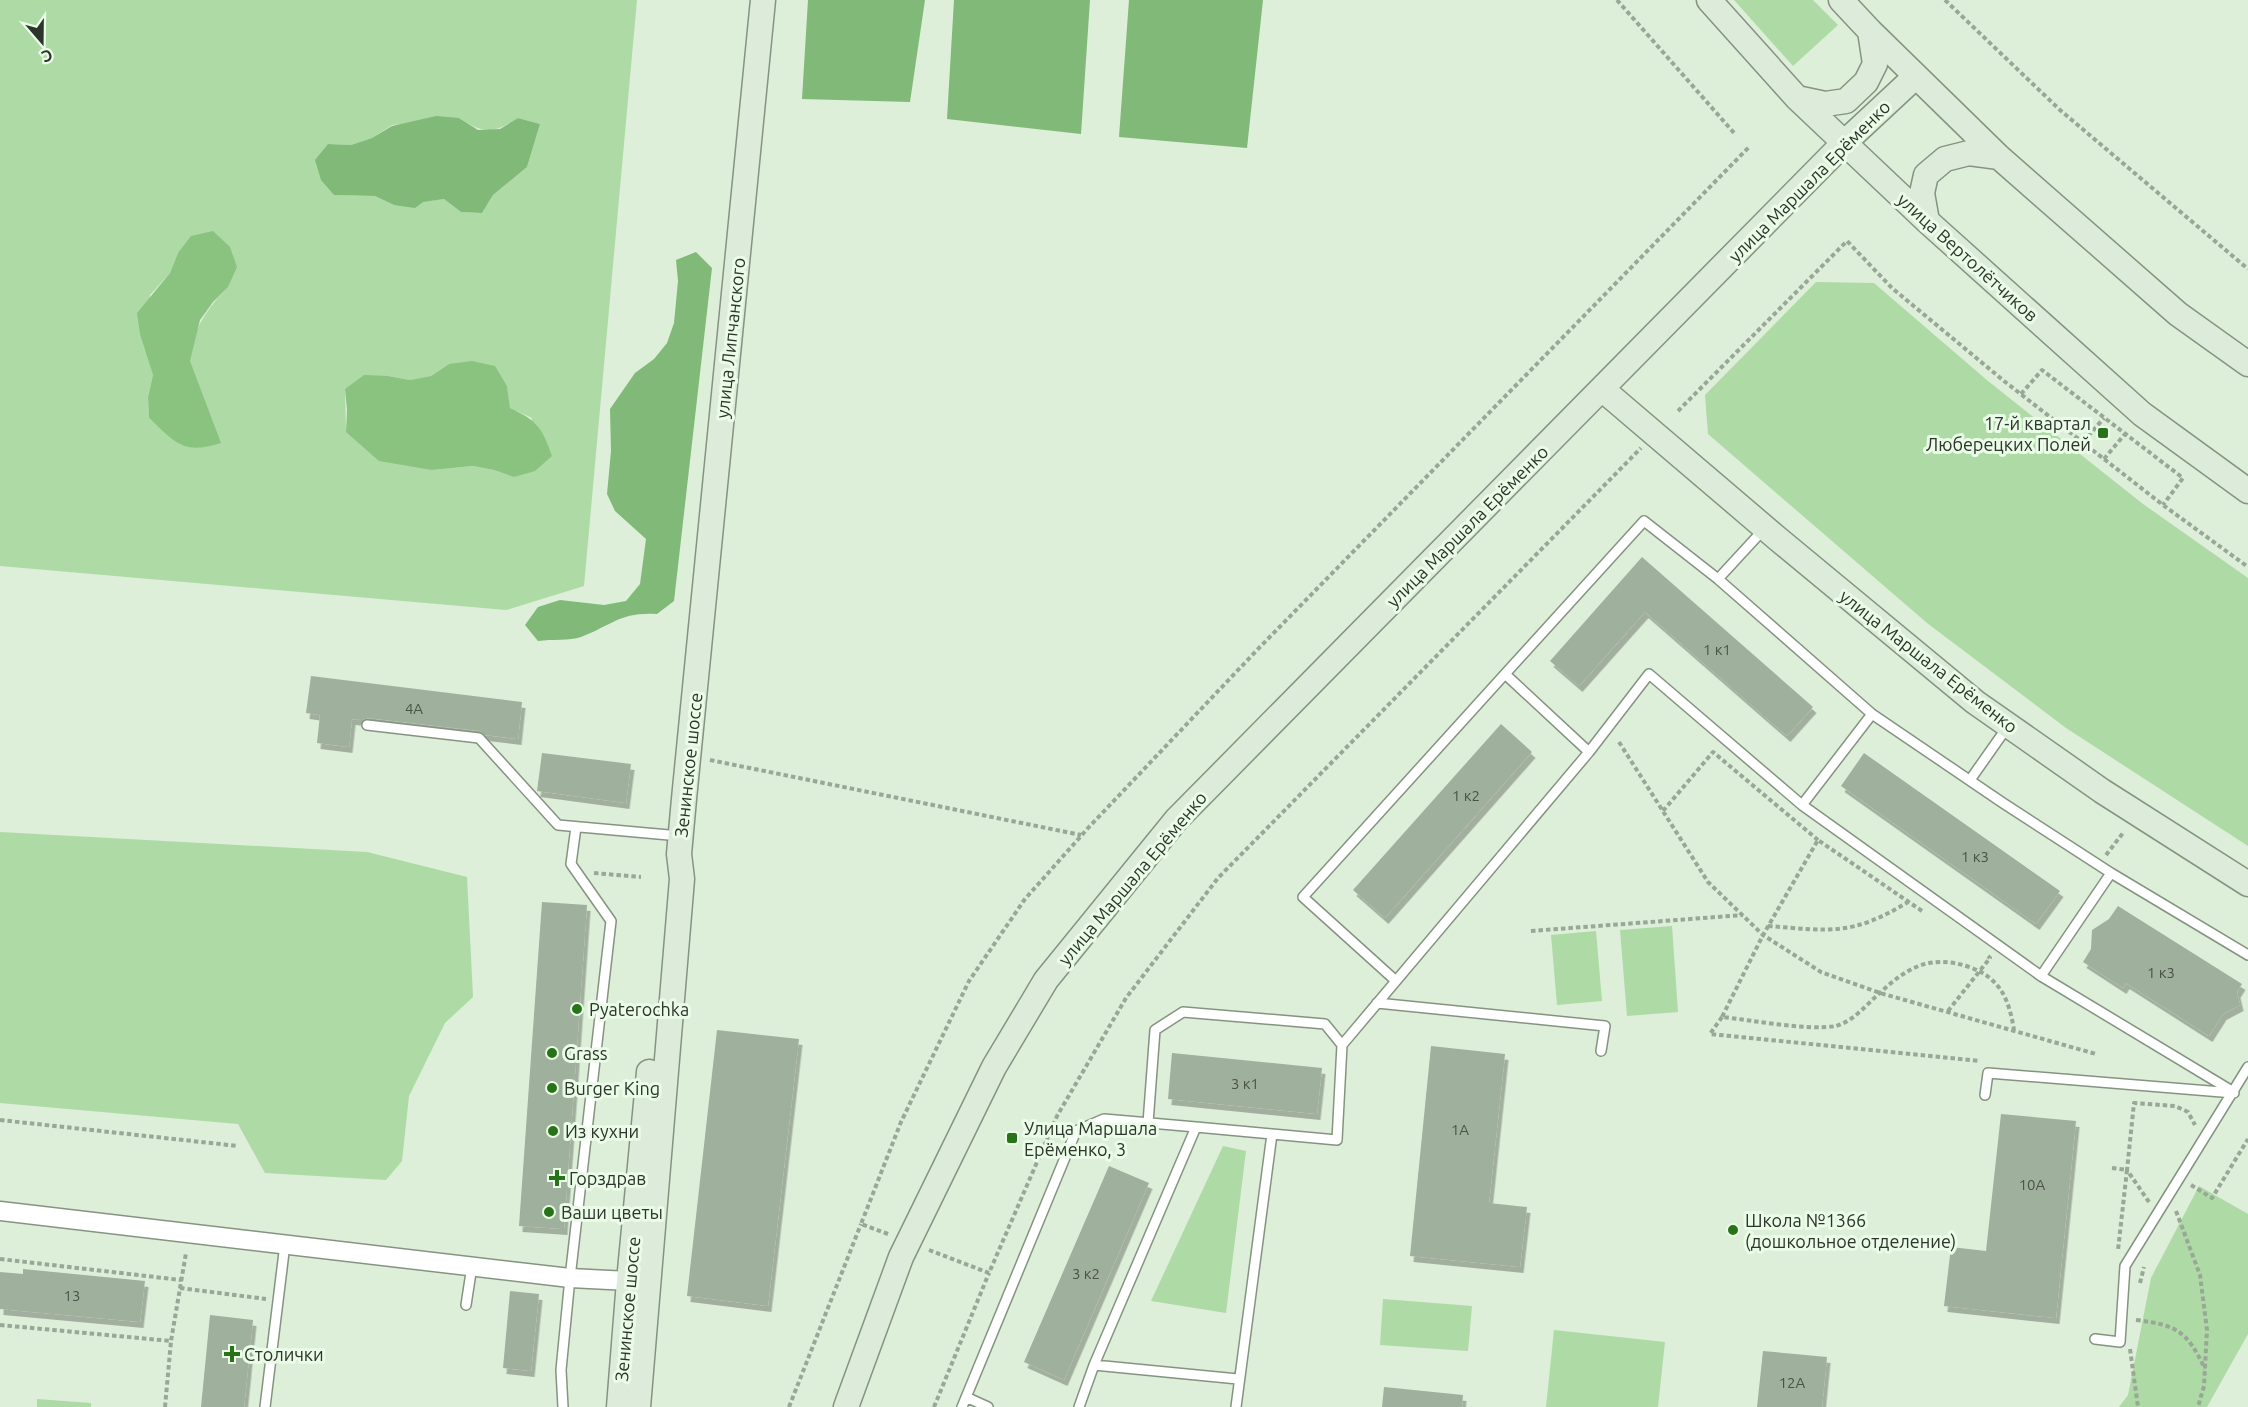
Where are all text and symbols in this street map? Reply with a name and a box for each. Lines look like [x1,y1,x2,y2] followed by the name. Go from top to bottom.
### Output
[12,12,72,72] north arrow
[39,46,55,66] text: С
[1724,96,1894,266] street label: улица Маршала Ерёменко
[1894,189,2042,325] street label: улица Вертолётчиков
[712,257,748,419] street label: улица Липчанского
[1926,413,2091,454] place label: 17-й квартал Люберецких Полей
[2096,426,2110,440] marker: 17-й квартал Люберецких Полей
[1382,441,1552,611] street label: улица Маршала Ерёменко
[1836,585,2022,737] street label: улица Маршала Ерёменко
[1703,641,1731,658] house number: 1 к1
[670,692,706,838] street label: Зенинское шоссе
[405,700,423,717] house number: 4А
[1054,787,1210,969] street label: улица Маршала Ерёменко
[1452,787,1480,804] house number: 1 к2
[1961,848,1989,865] house number: 1 к3
[2147,964,2175,981] house number: 1 к3
[589,999,689,1019] place label: Pyaterochka
[570,1002,584,1016] marker: Pyaterochka
[564,1043,608,1063] place label: Grass
[545,1046,559,1060] marker: Grass
[1231,1075,1259,1092] house number: 3 к1
[564,1078,660,1098] place label: Burger King
[545,1081,559,1095] marker: Burger King
[1024,1118,1157,1159] place label: Улица Маршала Ерёменко, 3
[565,1121,639,1141] place label: Из кухни
[1451,1121,1469,1138] house number: 1А
[546,1124,560,1138] marker: Из кухни
[1005,1131,1019,1145] marker: Улица Маршала Ерёменко, 3
[569,1168,646,1188] place label: Горздрав
[550,1171,564,1185] marker: Горздрав
[2019,1176,2046,1193] house number: 10А
[561,1202,663,1222] place label: Ваши цветы
[542,1205,556,1219] marker: Ваши цветы
[1745,1210,1956,1252] place label: Школа №1366 (дошкольное отделение)
[1726,1223,1740,1237] marker: Школа №1366 (дошкольное отделение)
[611,1236,643,1382] street label: Зенинское шоссе
[1072,1265,1100,1282] house number: 3 к2
[64,1287,80,1304] house number: 13
[244,1344,324,1364] place label: Столички
[225,1347,239,1361] marker: Столички
[1779,1374,1806,1391] house number: 12А

